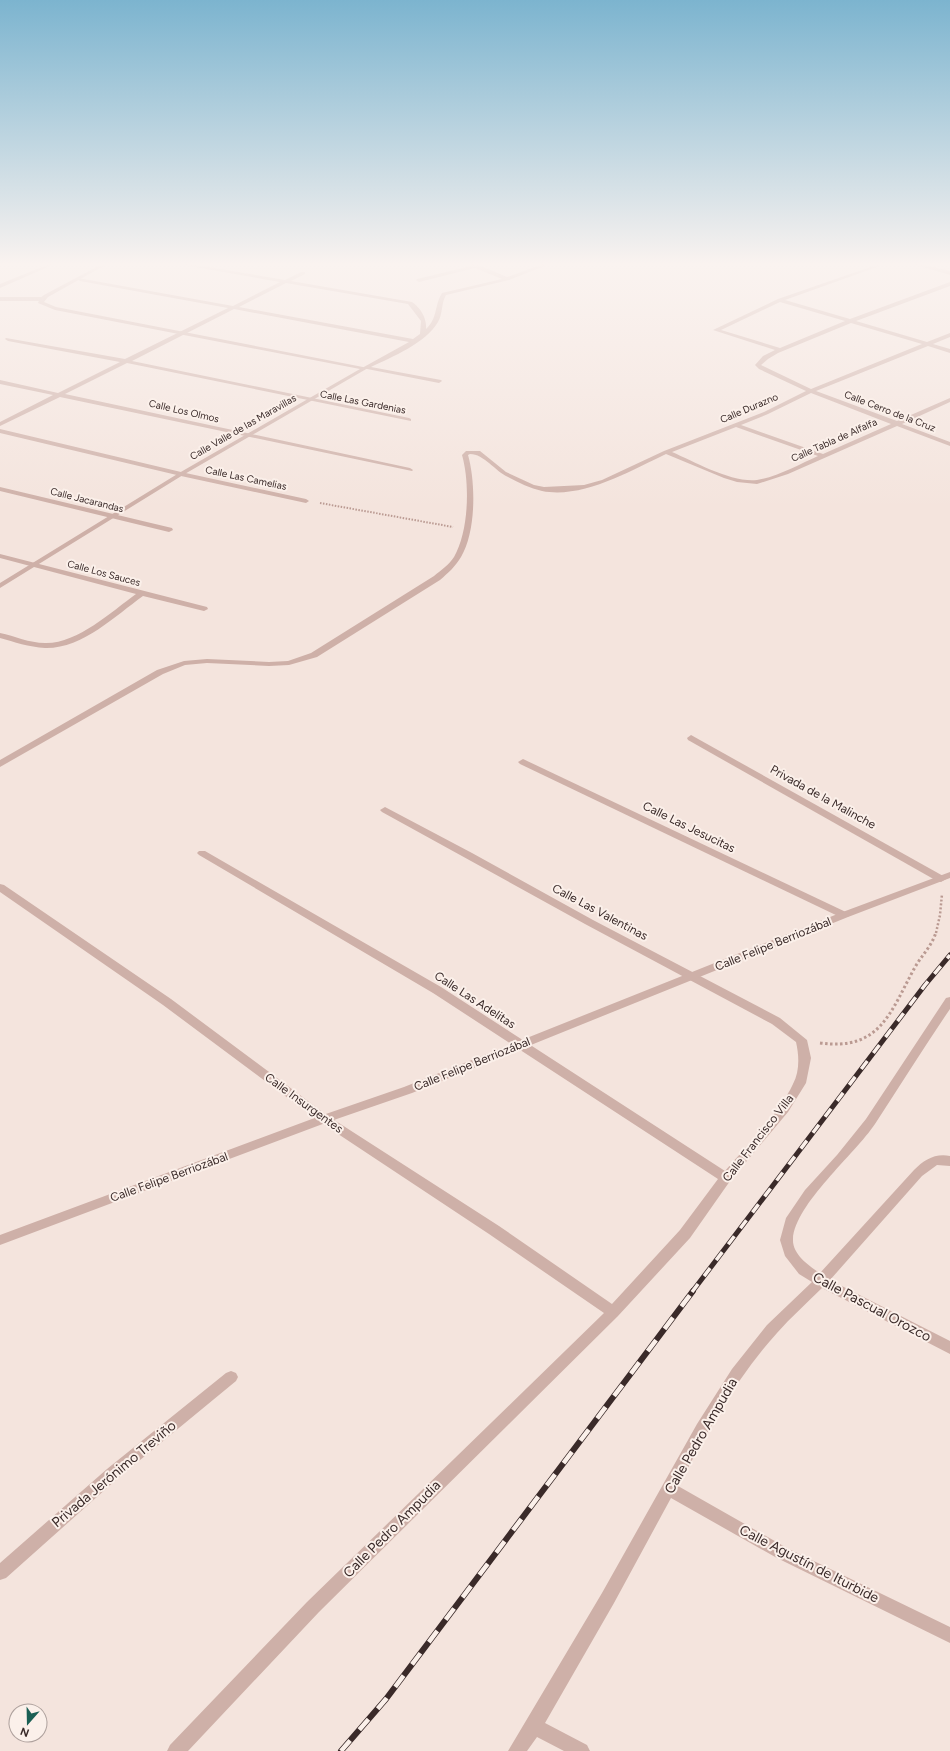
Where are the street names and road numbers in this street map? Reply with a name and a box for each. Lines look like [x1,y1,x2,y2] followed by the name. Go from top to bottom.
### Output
[319,387,407,417] street label: Calle Las Gardenias
[842,388,938,434] street label: Calle Cerro de la Cruz
[718,390,780,426] street label: Calle Durazno
[188,391,299,463] street label: Calle Valle de las Maravillas
[148,397,221,425] street label: Calle Los Olmos
[789,415,879,465] street label: Calle Tabla de Alfalfa
[204,463,288,493] street label: Calle Las Camelias
[49,485,125,515] street label: Calle Jacarandas
[66,557,142,589] street label: Calle Los Sauces
[768,762,879,832] street label: Privada de la Malinche
[641,799,738,856] street label: Calle Las Jesucitas
[550,881,650,943] street label: Calle Las Valentinas
[713,914,833,974] street label: Calle Felipe Berriozábal
[432,969,518,1032] street label: Calle Las Adelitas
[412,1034,532,1094] street label: Calle Felipe Berriozábal
[262,1070,346,1136] street label: Calle Insurgentes
[720,1092,796,1184] street label: Calle Francisco Villa
[108,1149,230,1205] street label: Calle Felipe Berriozábal
[810,1269,934,1345] street label: Calle Pascual Orozco
[661,1375,741,1497] street label: Calle Pedro Ampudia
[48,1417,180,1531] street label: Privada Jerónimo Treviño
[340,1477,444,1581] street label: Calle Pedro Ampudia
[736,1521,882,1607] street label: Calle Agustín de Iturbide

